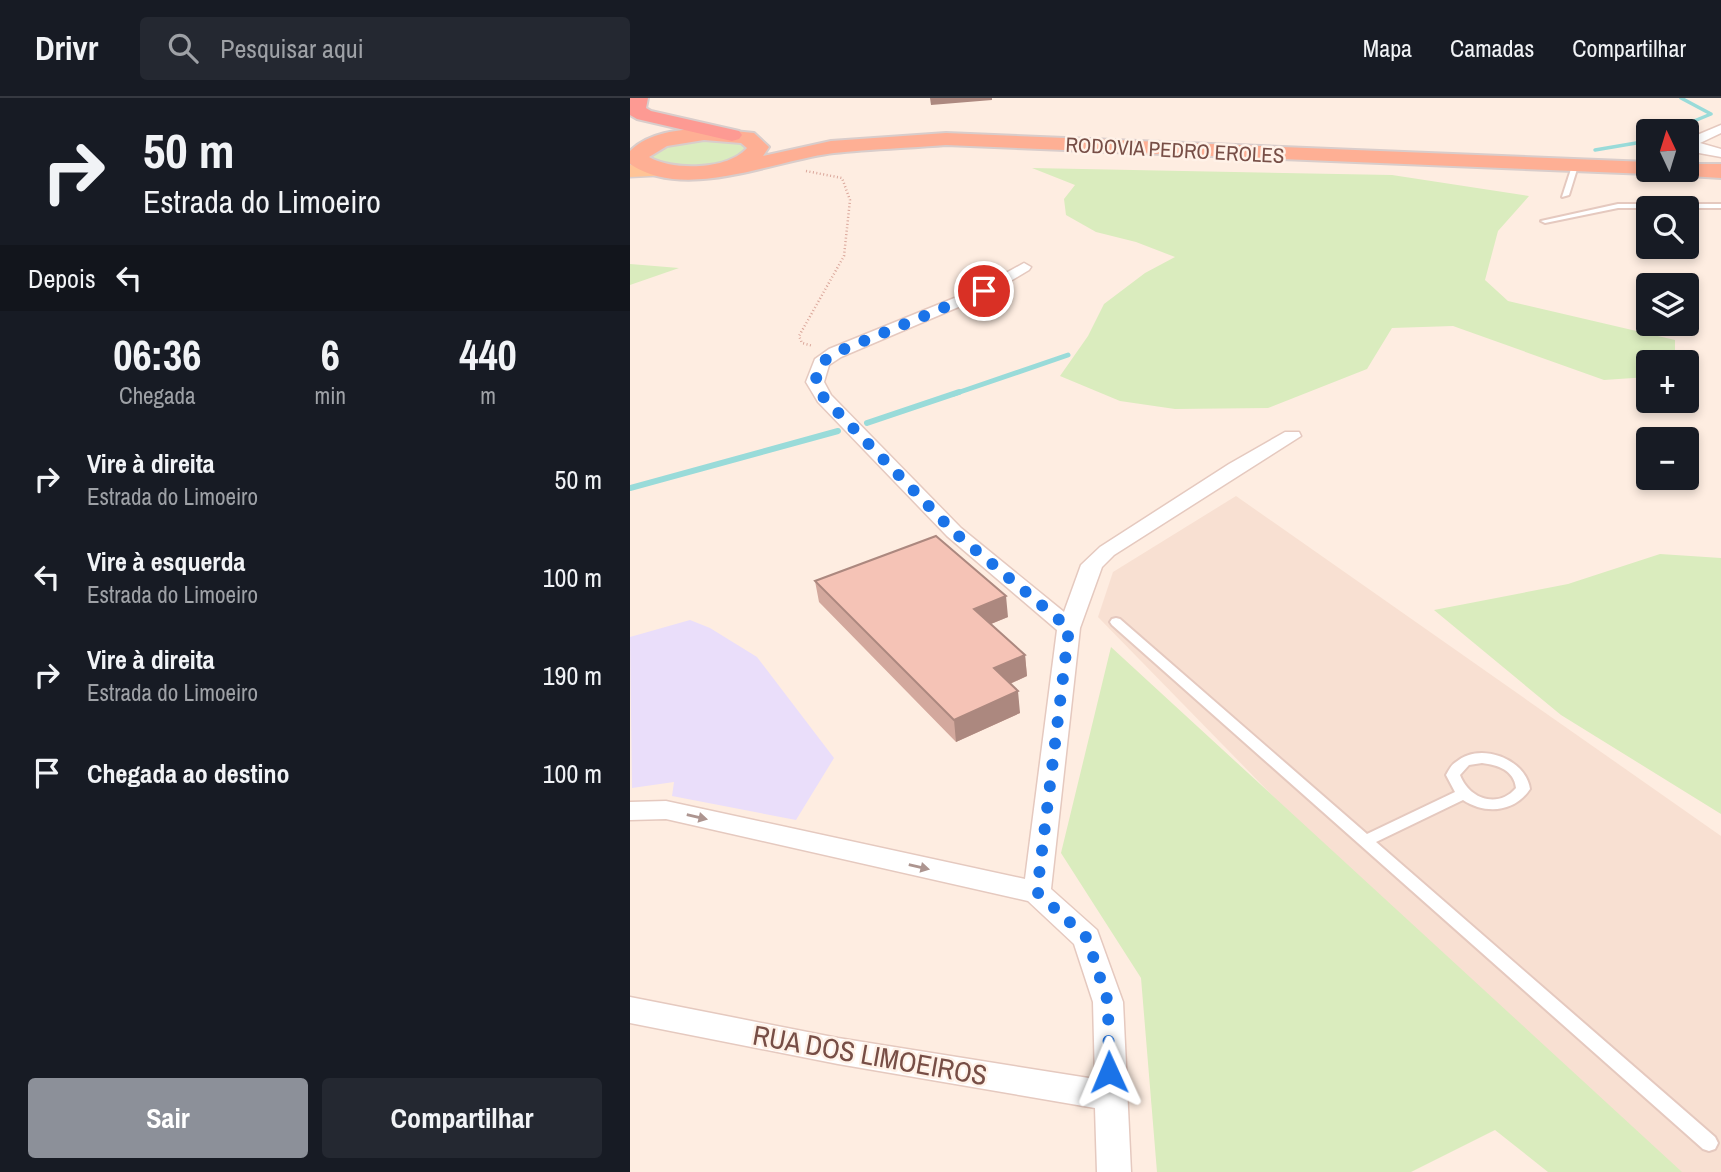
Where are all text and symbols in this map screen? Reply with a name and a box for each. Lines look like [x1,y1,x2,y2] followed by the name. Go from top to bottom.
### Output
[140,17,630,80] search box
[35,26,98,70] text: Drivr
[164,29,202,67] icon: search
[220,31,364,66] text: Pesquisar aqui
[1363,32,1412,64] text: Mapa
[1450,32,1534,64] text: Camadas
[1572,32,1686,64] text: Compartilhar
[143,117,235,183] text: 50 m
[1636,119,1699,182] north arrow
[1636,119,1699,490] map controls
[28,126,119,217] icon: right
[1065,130,1285,170] street label: RODOVIA PEDRO EROLES
[143,180,381,223] text: Estrada do Limoeiro
[1636,196,1699,259] button: search
[110,259,148,297] icon: left
[28,261,96,296] text: Depois
[954,261,1014,321] pin
[965,272,1003,310] icon: arrive
[1636,273,1699,336] button: layers
[113,327,201,383] text: 06:36
[321,327,340,383] text: 6
[459,327,517,383] text: 440
[1636,350,1699,413] button: +
[119,380,196,411] text: Chegada
[315,380,346,411] text: min
[480,380,496,411] text: m
[1636,427,1699,490] button: −
[87,446,215,481] text: Vire à direita
[28,460,66,498] icon: right
[555,462,602,497] text: 50 m
[87,481,258,512] text: Estrada do Limoeiro
[87,544,245,579] text: Vire à esquerda
[28,558,66,596] icon: left
[543,560,602,595] text: 100 m
[87,579,258,610] text: Estrada do Limoeiro
[87,642,215,677] text: Vire à direita
[28,656,66,694] icon: right
[543,658,602,693] text: 190 m
[87,677,258,708] text: Estrada do Limoeiro
[28,754,66,792] icon: arrive
[87,756,290,791] text: Chegada ao destino
[543,756,602,791] text: 100 m
[686,811,708,822] one-way arrow
[908,862,930,873] one-way arrow
[750,1016,990,1094] street label: RUA DOS LIMOEIROS
[1072,1035,1146,1109] position arrow
[28,1078,308,1158] button: Sair
[322,1078,602,1158] button: Compartilhar

